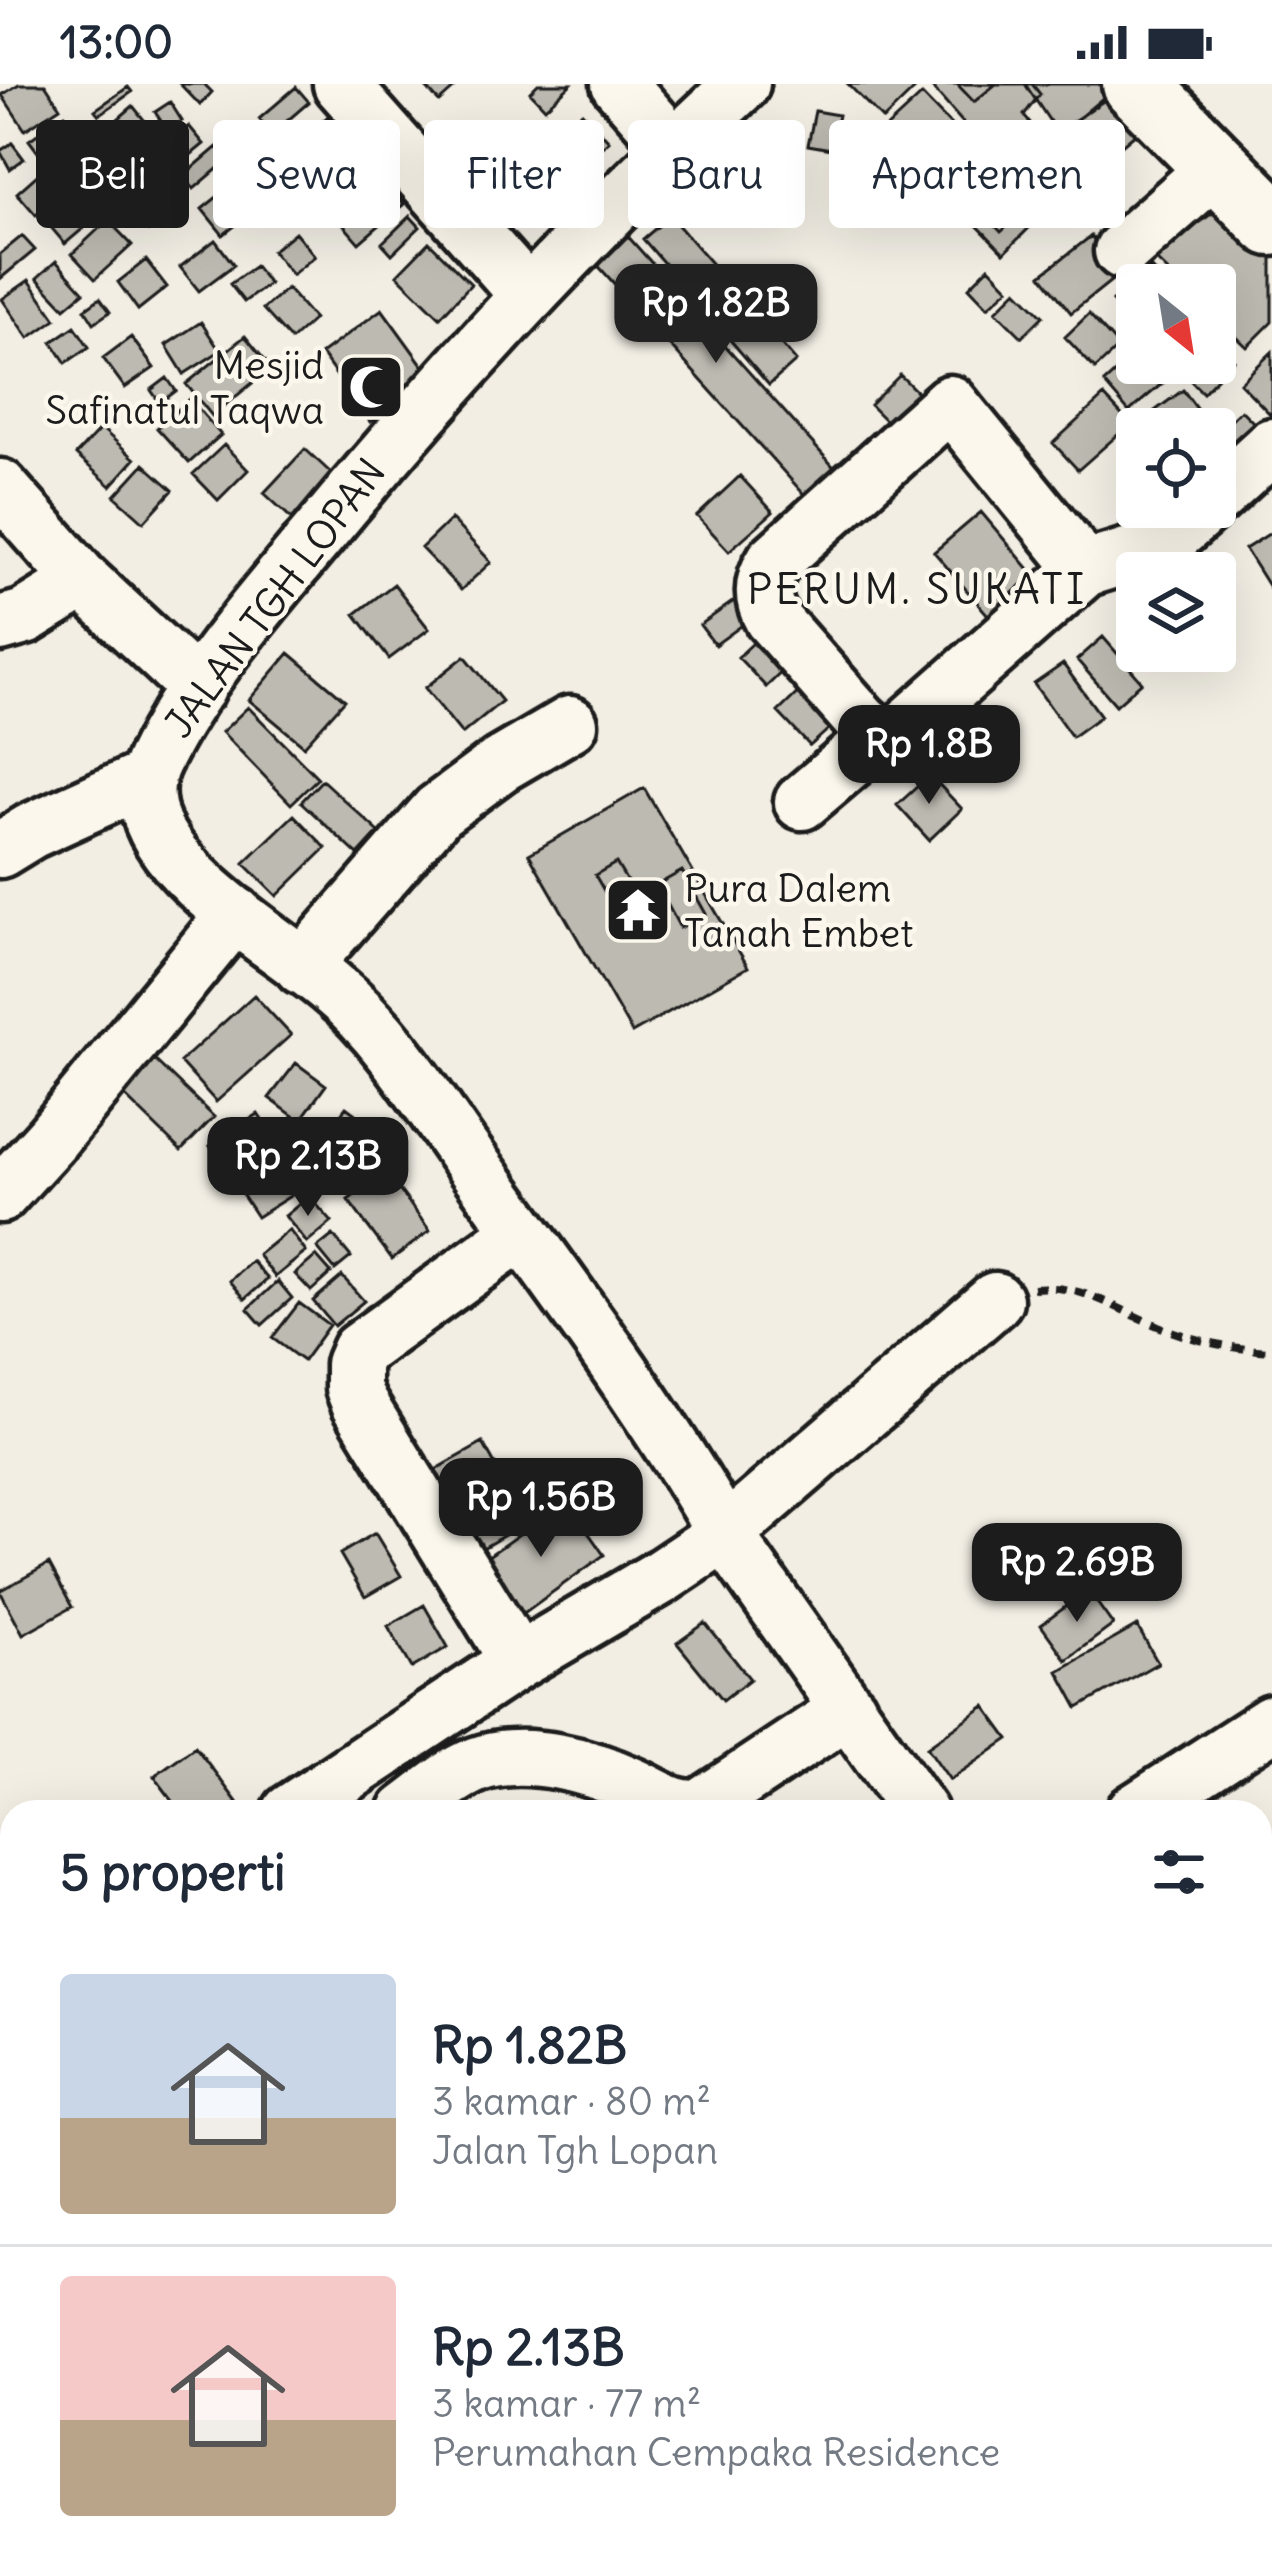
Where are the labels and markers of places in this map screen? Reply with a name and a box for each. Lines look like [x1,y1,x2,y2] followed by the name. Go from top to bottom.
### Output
[592,264,840,366] pin: Rp 1.82B
[45,341,324,435] place label: Mesjid Safinatul Taqwa
[336,352,406,422] mosque icon: Mesjid Safinatul Taqwa
[818,705,1040,807] pin: Rp 1.8B
[684,864,913,958] place label: Pura Dalem Tanah Embet
[603,875,673,945] temple icon: Pura Dalem Tanah Embet
[184,1117,432,1219] pin: Rp 2.13B
[417,1458,665,1560] pin: Rp 1.56B
[953,1523,1201,1625] pin: Rp 2.69B

